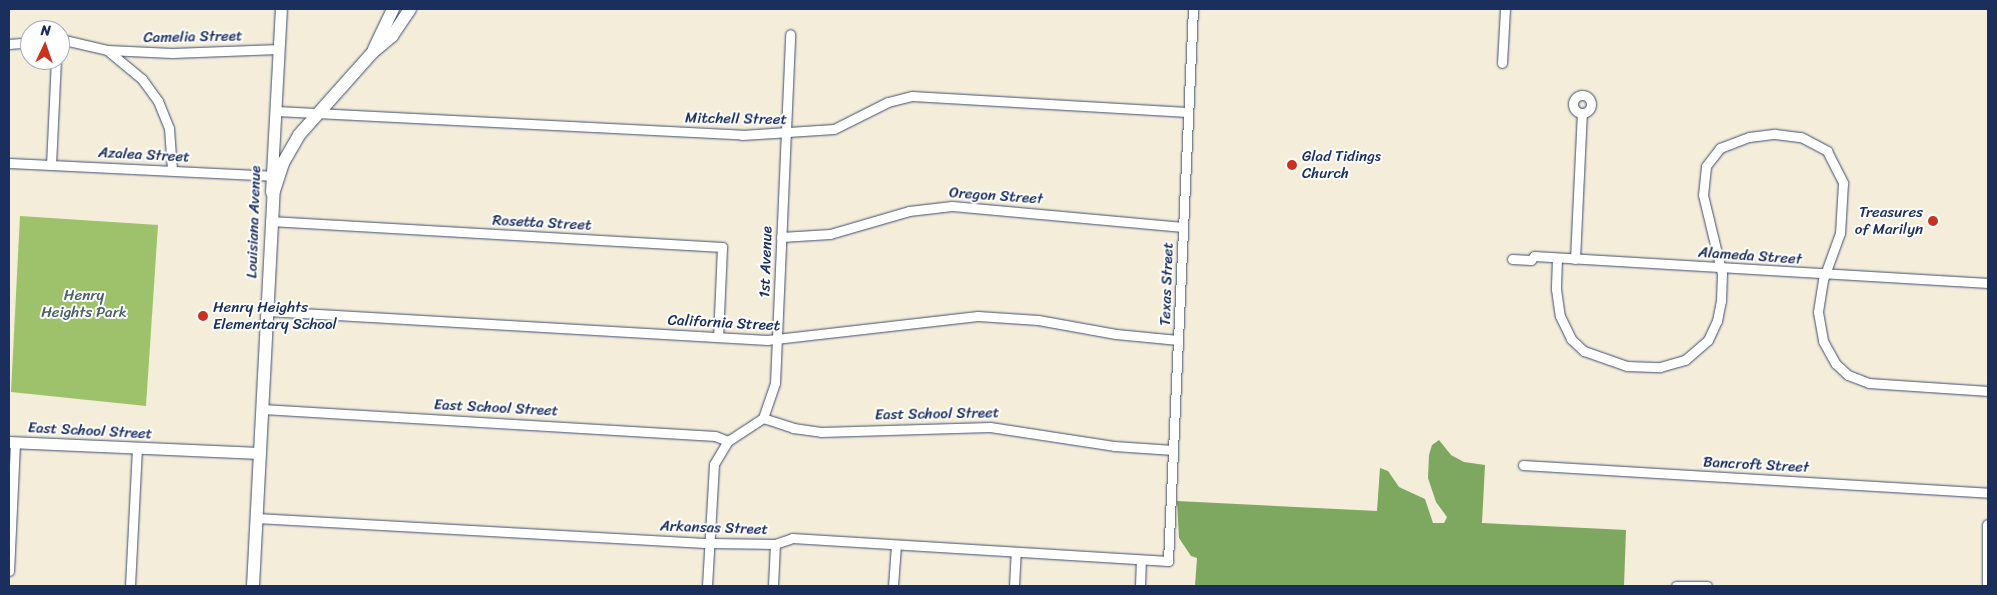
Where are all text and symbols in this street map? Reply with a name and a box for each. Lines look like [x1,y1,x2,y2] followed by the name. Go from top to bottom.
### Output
[40,18,51,43] text: N
[20,20,70,70] north arrow
[143,27,243,47] street label: Camelia Street
[685,109,787,129] street label: Mitchell Street
[98,144,190,166] street label: Azalea Street
[1302,147,1382,182] place label: Glad Tidings Church
[1286,159,1298,171] marker: Glad Tidings Church
[243,165,265,279] street label: Louisiana Avenue
[948,184,1044,208] street label: Oregon Street
[1855,203,1923,238] place label: Treasures of Marilyn
[492,211,592,235] street label: Rosetta Street
[1927,215,1939,227] marker: Treasures of Marilyn
[756,226,776,298] street label: 1st Avenue
[1157,242,1177,326] street label: Texas Street
[1698,243,1802,269] street label: Alameda Street
[41,286,127,321] park label: Henry Heights Park
[213,298,337,333] place label: Henry Heights Elementary School
[197,310,209,322] marker: Henry Heights Elementary School
[667,311,781,335] street label: California Street
[433,396,559,420] street label: East School Street
[874,404,1000,424] street label: East School Street
[27,419,153,443] street label: East School Street
[1702,453,1810,477] street label: Bancroft Street
[659,517,769,539] street label: Arkansas Street

